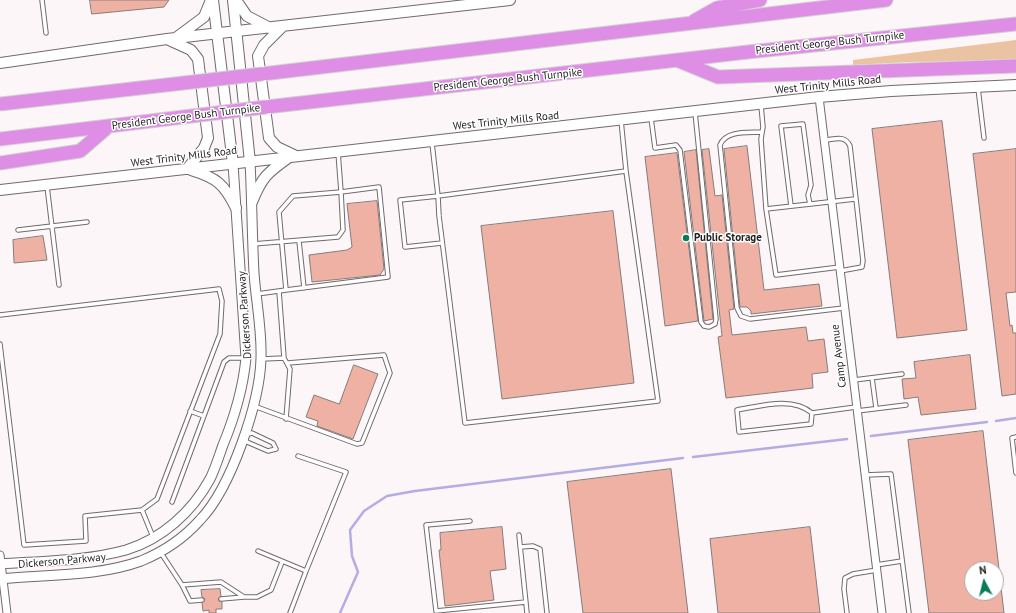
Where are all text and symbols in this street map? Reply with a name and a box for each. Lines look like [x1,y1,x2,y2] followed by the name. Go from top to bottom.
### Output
[755,29,905,57] street label: President George Bush Turnpike
[433,66,583,94] street label: President George Bush Turnpike
[774,73,882,97] street label: West Trinity Mills Road
[111,101,261,133] street label: President George Bush Turnpike
[452,109,560,133] street label: West Trinity Mills Road
[130,144,238,170] street label: West Trinity Mills Road
[694,231,762,245] place label: Public Storage
[681,233,691,243] marker: Public Storage
[235,271,255,359] street label: Dickerson Parkway
[829,324,849,388] street label: Camp Avenue
[18,551,106,571] street label: Dickerson Parkway
[964,561,1004,601] north arrow
[978,563,987,577] text: N

